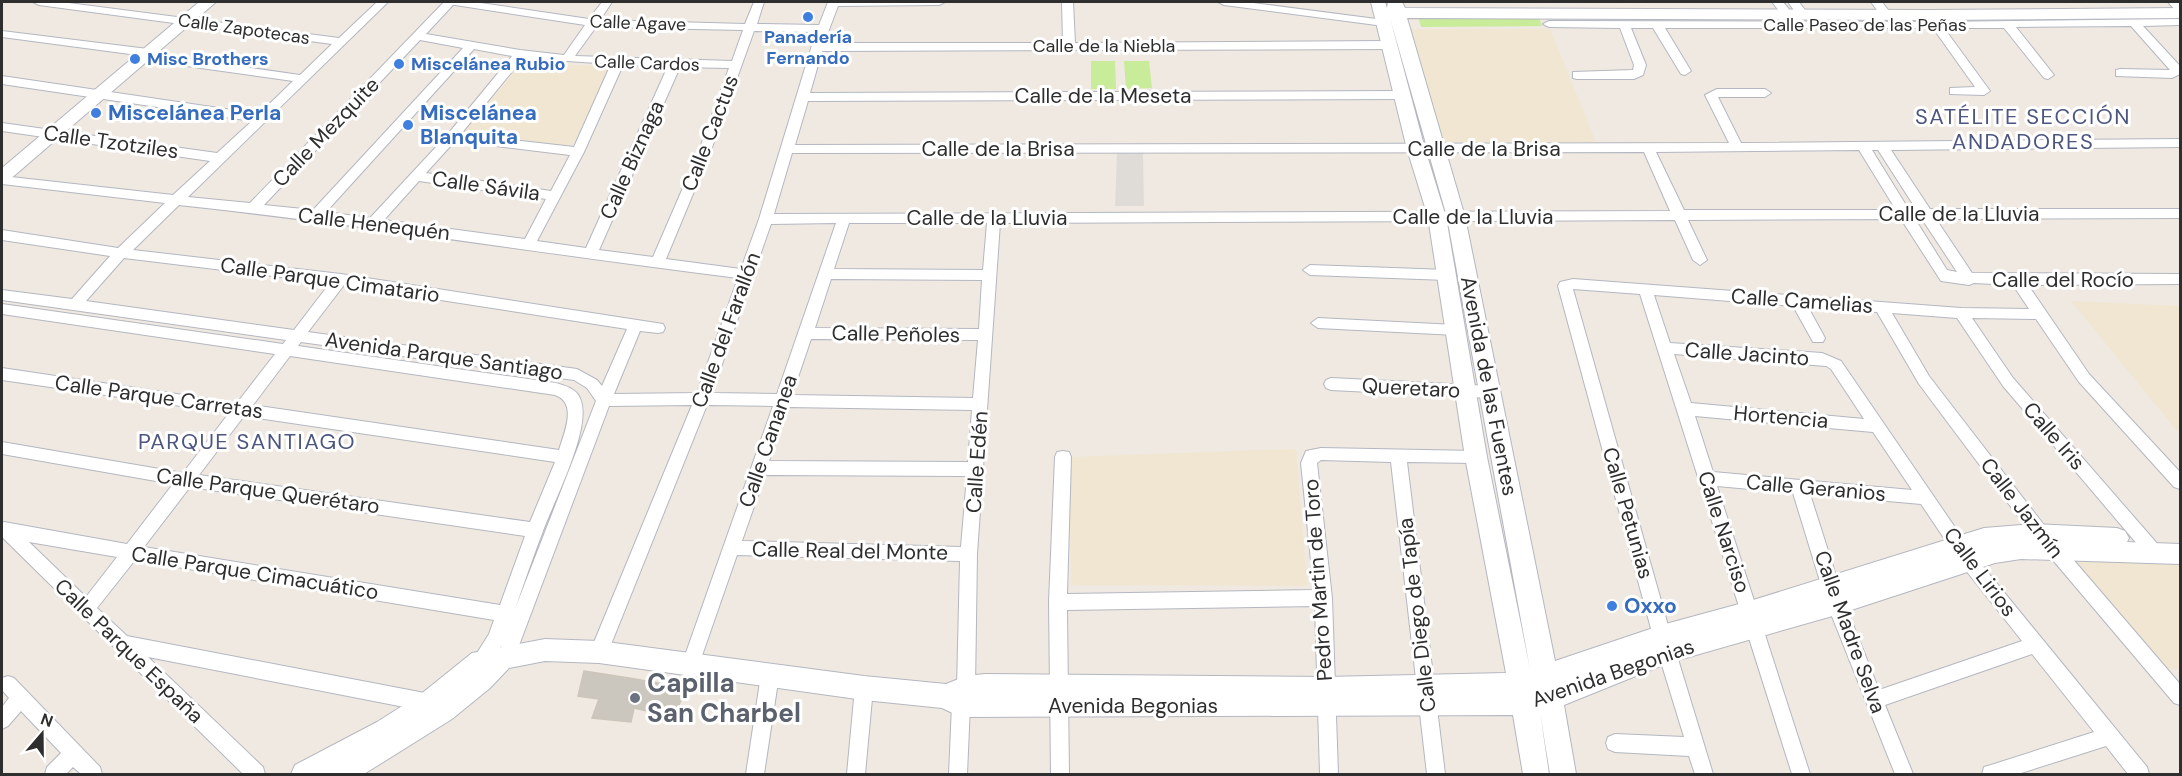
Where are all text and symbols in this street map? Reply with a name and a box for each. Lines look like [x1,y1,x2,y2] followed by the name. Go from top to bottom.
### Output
[176,8,312,50] street label: Calle Zapotecas
[589,9,687,37] street label: Calle Agave
[801,10,815,24] marker: Panadería Fernando
[1763,13,1967,37] street label: Calle Paseo de las Peñas
[764,25,852,70] place label: Panadería Fernando
[1033,34,1175,58] street label: Calle de la Niebla
[147,47,269,71] place label: Misc Brothers
[594,49,700,77] street label: Calle Cardos
[128,52,142,66] marker: Misc Brothers
[411,52,565,76] place label: Miscelánea Rubio
[392,57,406,71] marker: Miscelánea Rubio
[266,71,386,193] street label: Calle Mezquite
[675,71,745,195] street label: Calle Cactus
[1014,82,1192,110] street label: Calle de la Meseta
[593,96,671,224] street label: Calle Biznaga
[108,99,281,127] place label: Miscelánea Perla
[420,99,537,151] place label: Miscelánea Blanquita
[1915,102,2131,156] district label: SATÉLITE SECCIÓN ANDADORES
[89,106,103,120] marker: Miscelánea Perla
[401,118,415,132] marker: Miscelánea Blanquita
[42,119,180,165] street label: Calle Tzotziles
[921,135,1075,163] street label: Calle de la Brisa
[1407,135,1561,163] street label: Calle de la Brisa
[430,165,542,207] street label: Calle Sávila
[1878,200,2040,228] street label: Calle de la Lluvia
[296,201,452,247] street label: Calle Henequén
[1392,203,1554,231] street label: Calle de la Lluvia
[906,204,1068,232] street label: Calle de la Lluvia
[685,248,767,412] street label: Calle del Farallón
[218,251,442,309] street label: Calle Parque Cimatario
[1992,266,2134,294] street label: Calle del Rocío
[1454,274,1524,498] street label: Avenida de las Fuentes
[1730,282,1874,320] street label: Calle Camelias
[831,319,961,349] street label: Calle Peñoles
[323,325,565,387] street label: Avenida Parque Santiago
[1684,336,1810,372] street label: Calle Jacinto
[53,369,265,425] street label: Calle Parque Carretas
[732,371,804,511] street label: Calle Cananea
[1361,371,1461,405] street label: Queretaro
[2017,396,2091,476] street label: Calle Iris
[1732,399,1830,435] street label: Hortencia
[959,410,995,514] street label: Calle Edén
[138,427,356,456] district label: PARQUE SANTIAGO
[1596,444,1660,582] street label: Calle Petunias
[1974,452,2070,564] street label: Calle Jazmín
[155,461,381,521] street label: Calle Parque Querétaro
[1691,467,1757,597] street label: Calle Narciso
[1745,468,1887,508] street label: Calle Geranios
[1297,478,1339,682] street label: Pedro Martin de Toro
[1391,516,1443,714] street label: Calle Diego de Tapía
[1937,522,2023,622] street label: Calle Lirios
[752,535,948,567] street label: Calle Real del Monte
[129,540,381,606] street label: Calle Parque Cimacuático
[1808,547,1892,717] street label: Calle Madre Selva
[48,572,210,730] street label: Calle Parque España
[1624,592,1677,620] place label: Oxxo
[1605,599,1619,613] marker: Oxxo
[1528,632,1698,714] street label: Avenida Begonias
[647,666,801,730] place label: Capilla San Charbel
[628,691,642,705] marker: Capilla San Charbel
[1048,692,1218,720] street label: Avenida Begonias
[12,704,72,764] north arrow
[38,709,56,732] text: N

